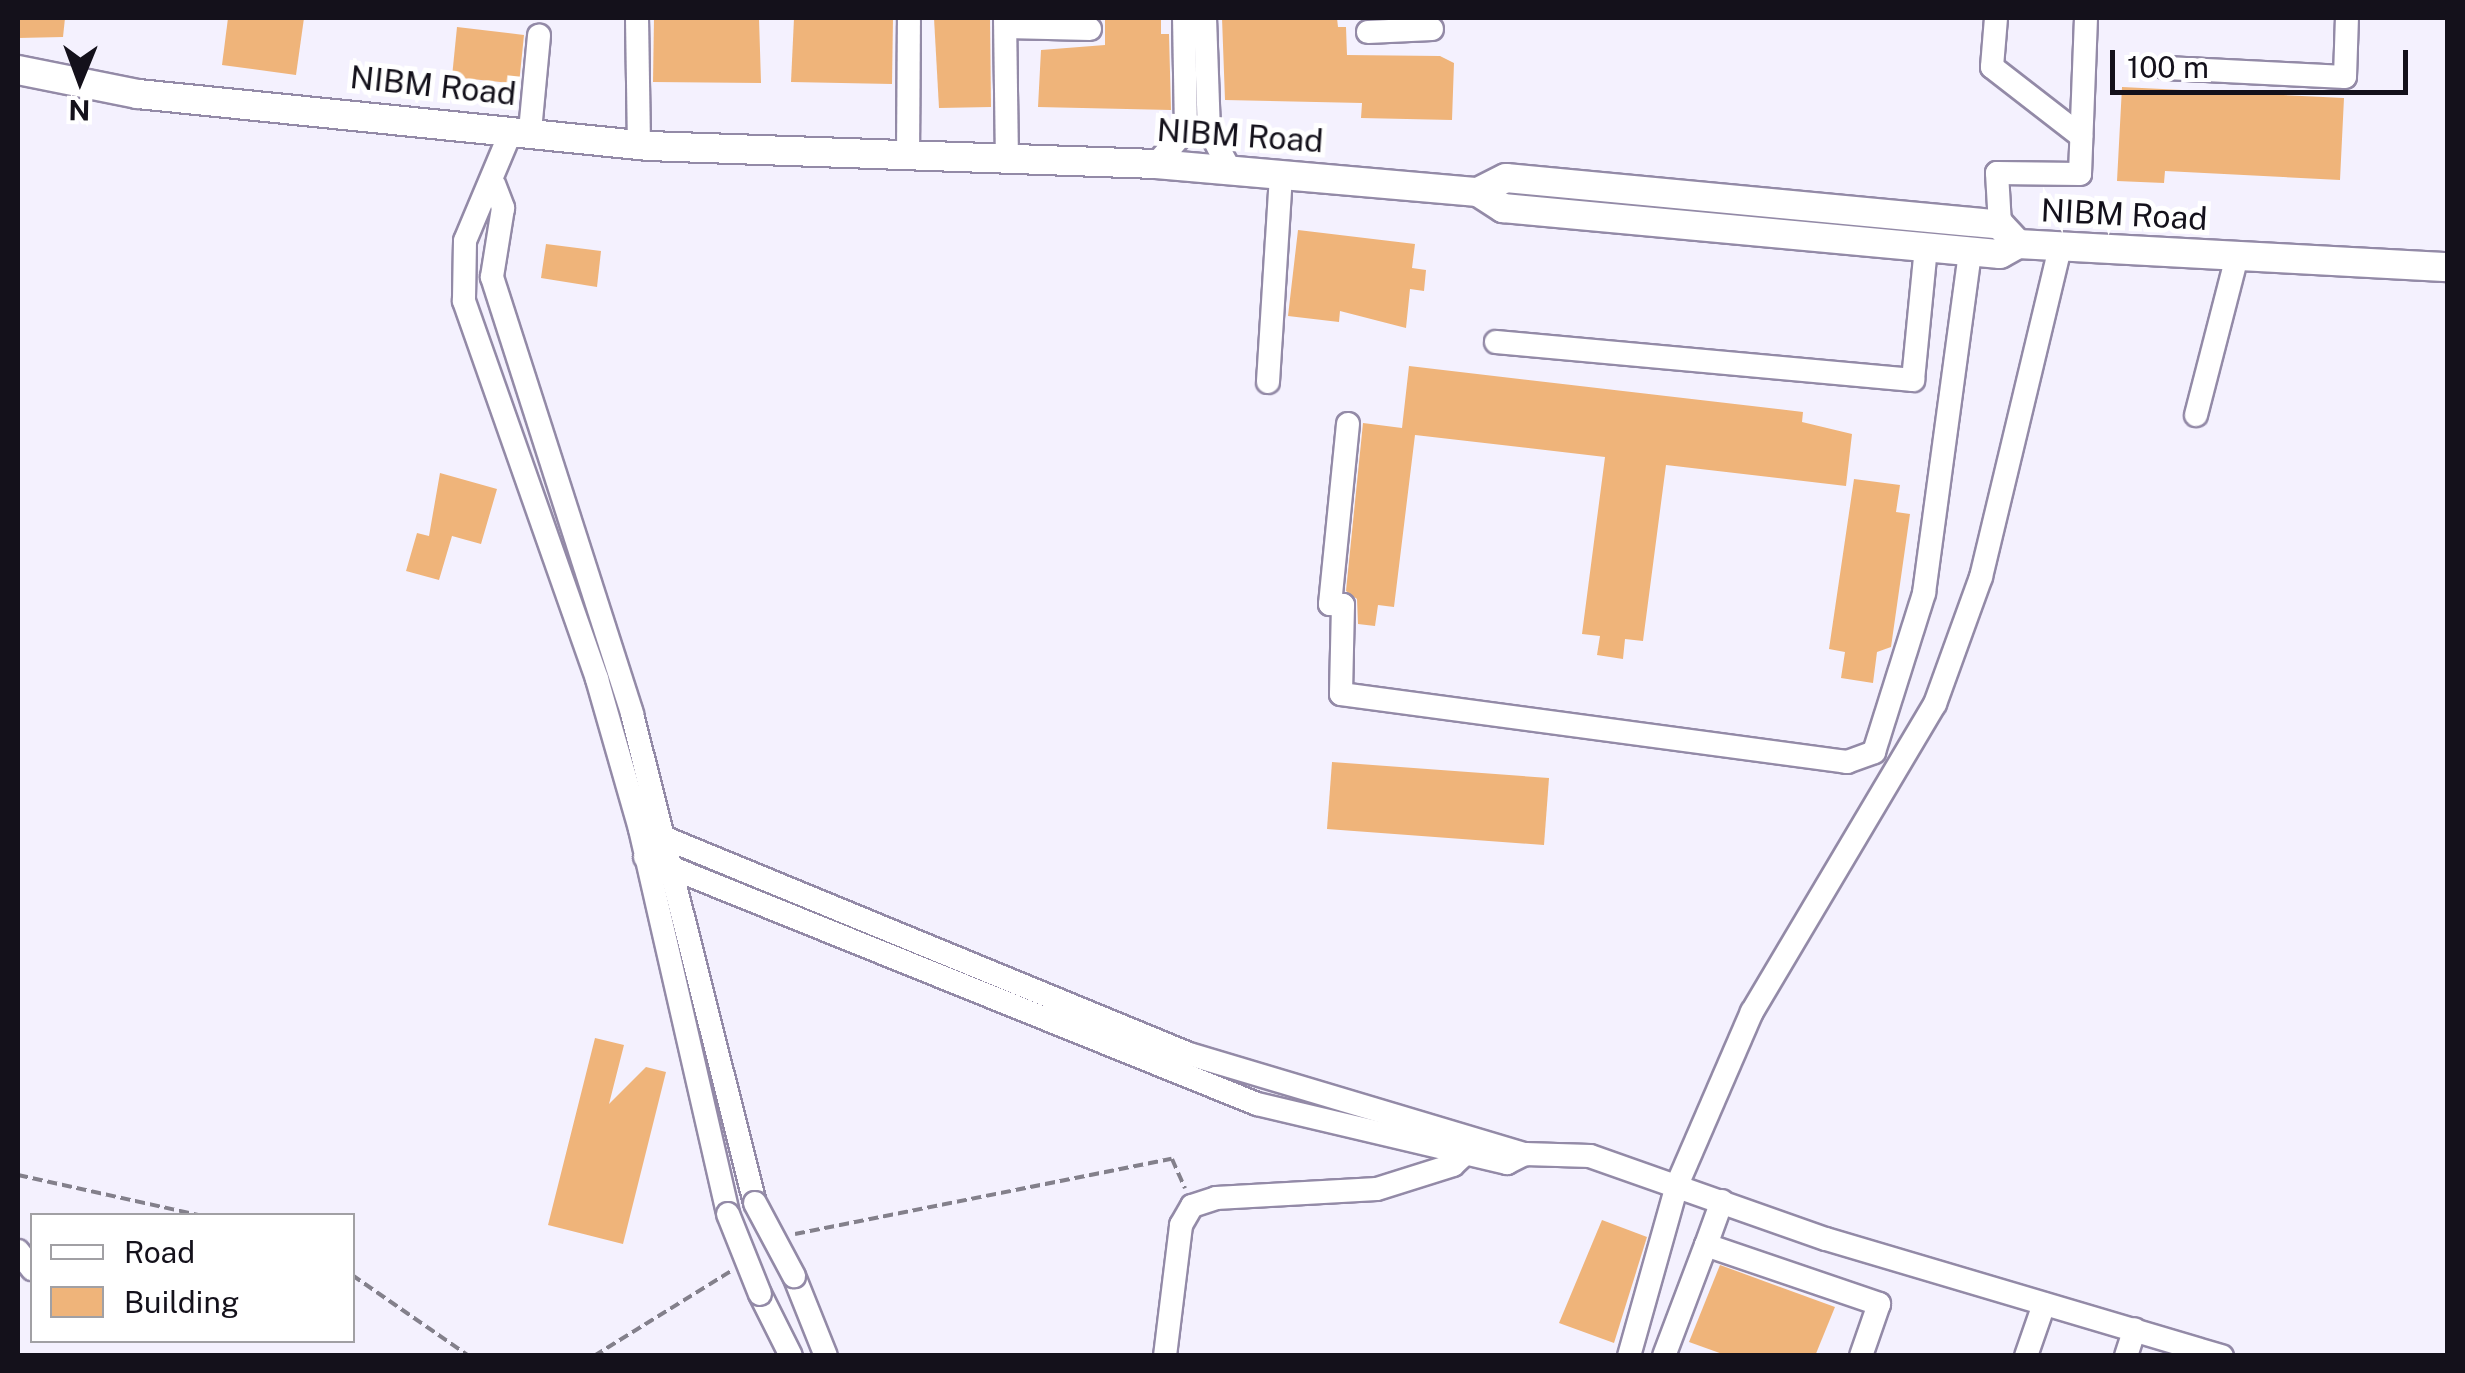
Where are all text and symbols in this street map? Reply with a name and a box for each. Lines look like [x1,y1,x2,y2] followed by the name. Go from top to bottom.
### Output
[30,30,130,130] north arrow
[2115,30,2412,92] scale bar
[2127,49,2209,85] text: 100 m
[348,58,518,114] street label: NIBM Road
[68,94,91,127] text: N
[1155,111,1325,161] street label: NIBM Road
[2040,191,2208,239] street label: NIBM Road
[30,1213,355,1343] legend
[124,1234,195,1270] text: Road
[124,1284,239,1320] text: Building

